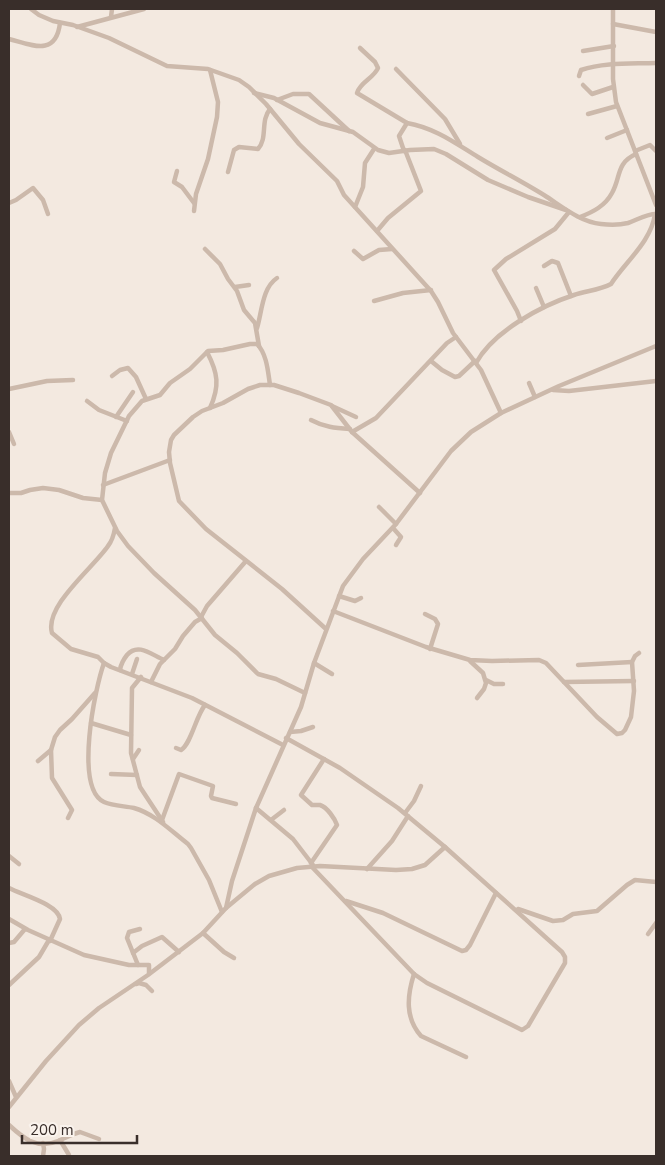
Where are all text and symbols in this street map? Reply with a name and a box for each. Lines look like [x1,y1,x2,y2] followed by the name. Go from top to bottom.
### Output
[22,1112,138,1144] scale bar
[30,1120,74,1140] text: 200 m

